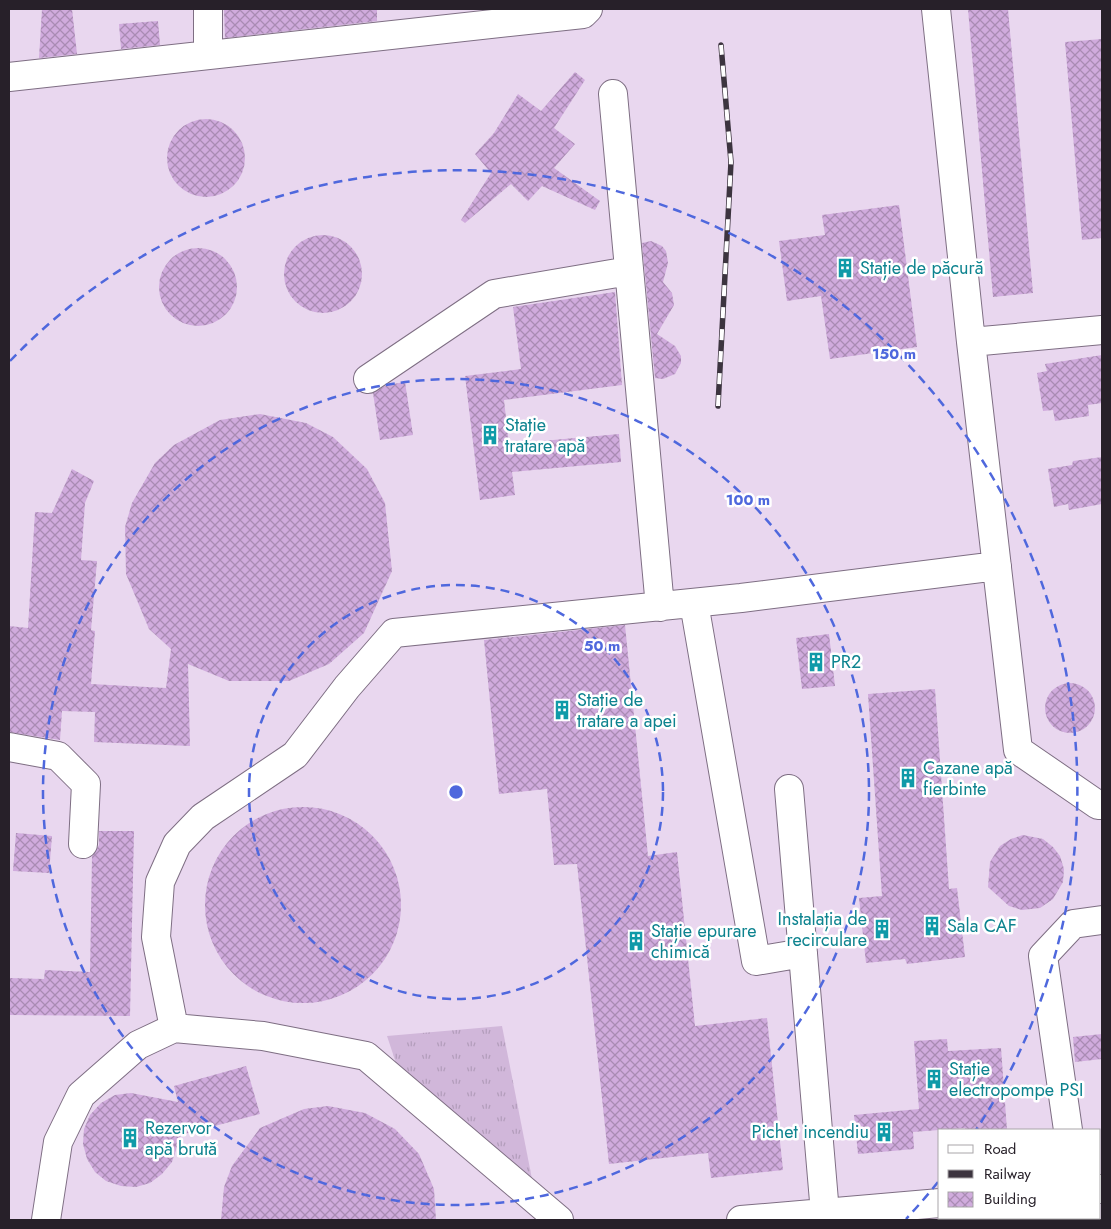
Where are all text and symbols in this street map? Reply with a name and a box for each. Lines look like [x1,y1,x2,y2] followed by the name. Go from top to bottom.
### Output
[860,255,983,281] place label: Stație de păcură
[834,257,856,279] building icon: Stație de păcură
[872,343,916,365] text: 150 m
[505,412,585,459] place label: Stație tratare apă
[479,424,501,446] building icon: Stație tratare apă
[726,489,770,511] text: 100 m
[584,635,620,657] text: 50 m
[831,649,861,675] place label: PR2
[805,651,827,673] building icon: PR2
[577,687,677,734] place label: Stație de tratare a apei
[551,699,573,721] building icon: Stație de tratare a apei
[923,755,1013,802] place label: Cazane apă fierbinte
[897,767,919,789] building icon: Cazane apă fierbinte
[447,783,465,801] centre of rings
[778,906,867,953] place label: Instalația de recirculare
[947,913,1017,939] place label: Sala CAF
[921,915,943,937] building icon: Sala CAF
[651,918,757,965] place label: Stație epurare chimică
[871,918,893,940] building icon: Instalația de recirculare
[625,930,647,952] building icon: Stație epurare chimică
[949,1056,1084,1103] place label: Stație electropompe PSI
[923,1068,945,1090] building icon: Stație electropompe PSI
[145,1115,217,1162] place label: Rezervor apă brută
[752,1119,869,1145] place label: Pichet incendiu
[873,1121,895,1143] building icon: Pichet incendiu
[119,1127,141,1149] building icon: Rezervor apă brută
[938,1129,1101,1219] legend
[984,1138,1016,1160] text: Road
[984,1163,1031,1185] text: Railway
[984,1188,1036,1210] text: Building

